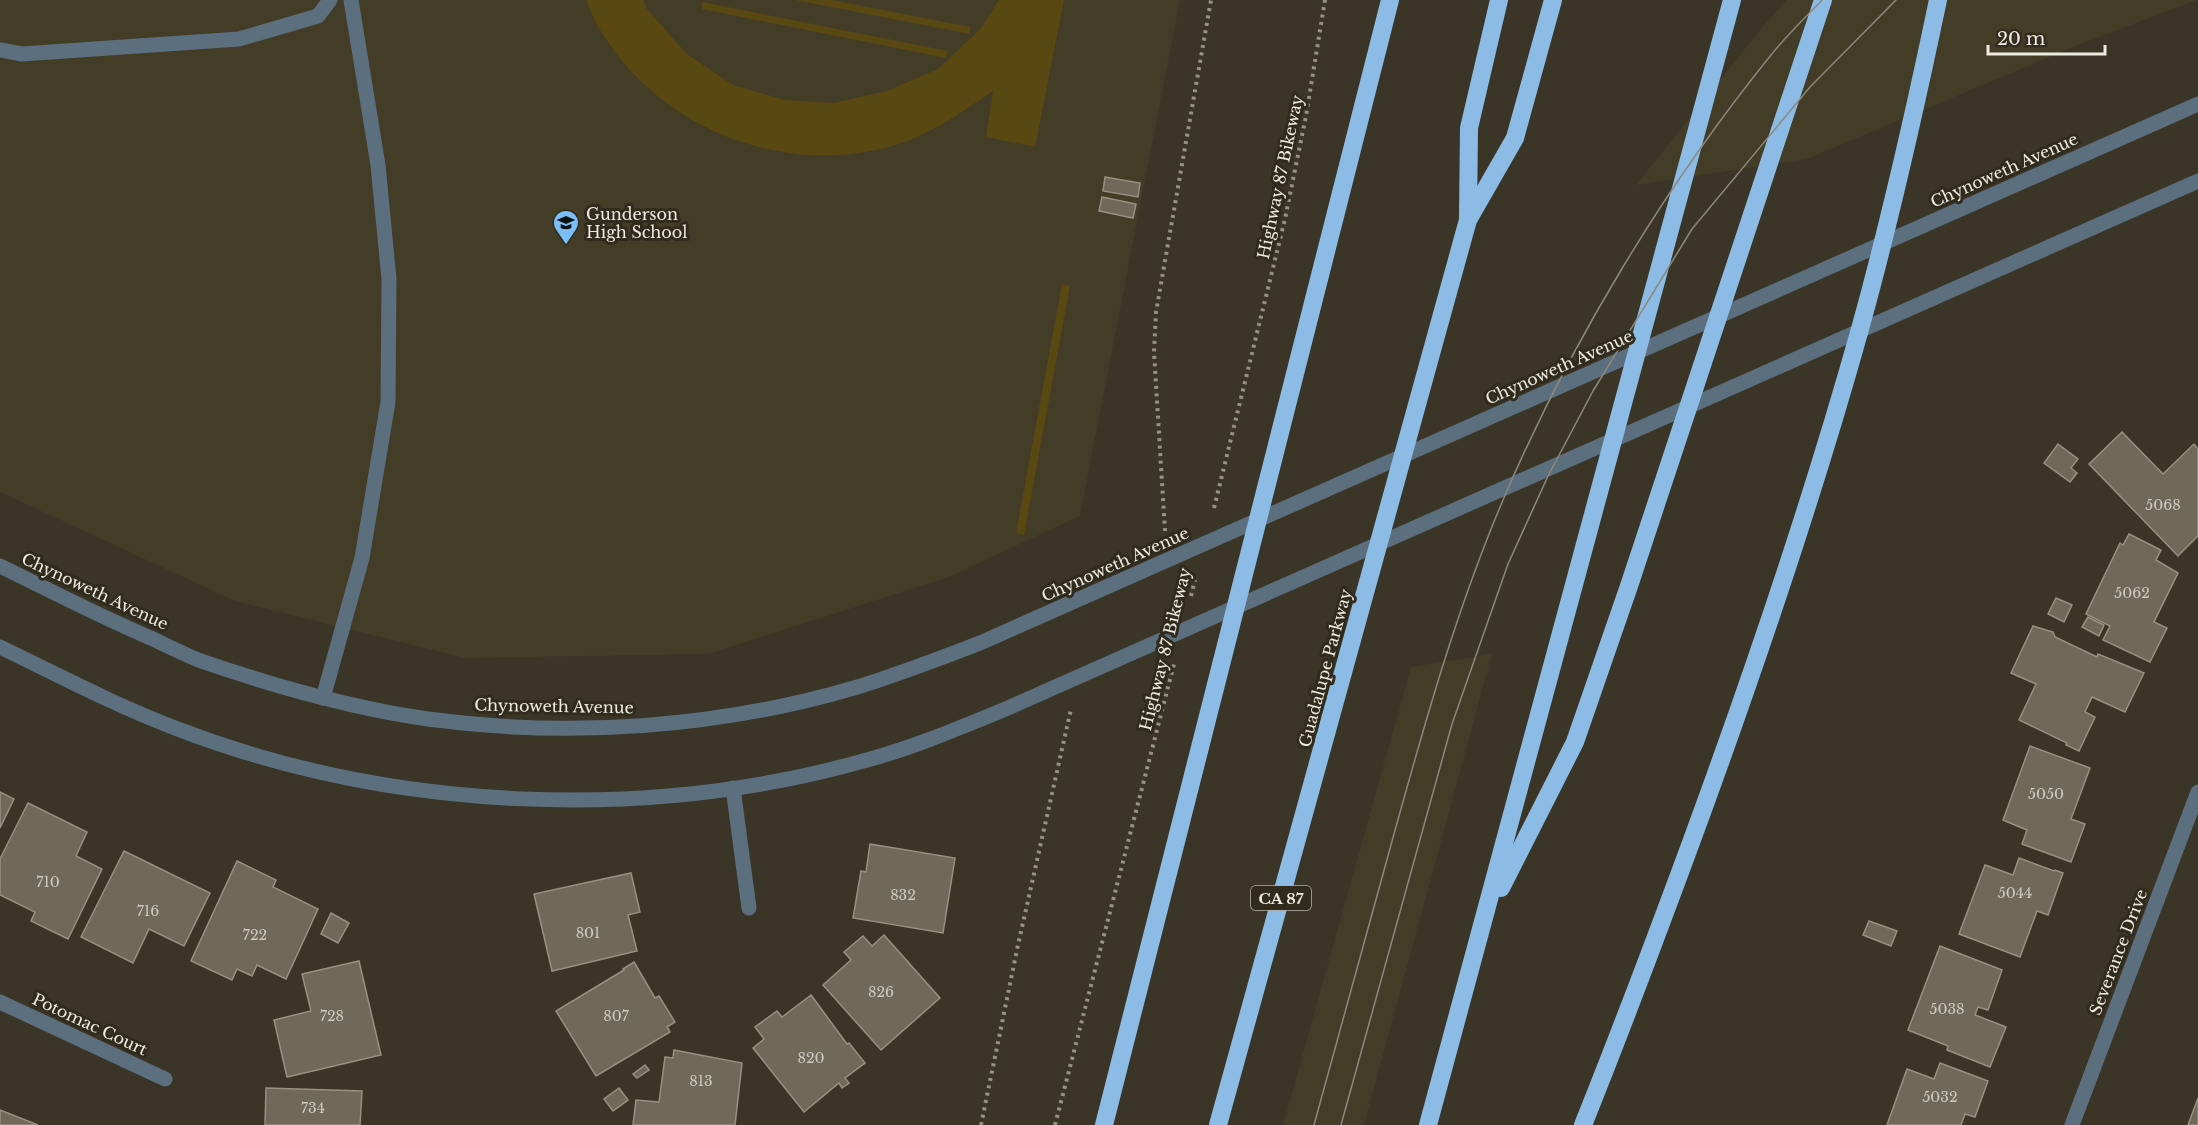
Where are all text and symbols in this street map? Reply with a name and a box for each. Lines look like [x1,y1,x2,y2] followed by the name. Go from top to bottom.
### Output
[1988,18,2105,56] scale bar
[1997,28,2045,50] text: 20 m
[1253,92,1307,261] street label: Highway 87 Bikeway
[1927,128,2081,212] street label: Chynoweth Avenue
[586,204,687,242] place label: Gunderson High School
[551,208,581,246] school or university icon: Gunderson High School
[1482,325,1636,409] street label: Chynoweth Avenue
[2145,496,2181,514] house number: 5068
[1038,522,1192,606] street label: Chynoweth Avenue
[19,548,171,634] street label: Chynoweth Avenue
[1135,565,1195,733] street label: Highway 87 Bikeway
[2114,584,2150,602] house number: 5062
[1294,586,1356,749] street label: Guadalupe Parkway
[474,695,634,717] street label: Chynoweth Avenue
[2028,785,2064,803] house number: 5050
[36,873,60,891] house number: 710
[1998,884,2032,902] house number: 5044
[890,886,916,904] house number: 832
[1251,886,1311,910] road number: CA 87
[2085,886,2151,1018] street label: Severance Drive
[137,902,159,920] house number: 716
[576,924,600,942] house number: 801
[243,926,267,944] house number: 722
[868,983,894,1001] house number: 826
[29,989,151,1059] street label: Potomac Court
[1929,1000,1965,1018] house number: 5038
[320,1007,344,1025] house number: 728
[603,1007,630,1025] house number: 807
[797,1049,825,1067] house number: 820
[689,1072,713,1090] house number: 813
[1922,1088,1958,1106] house number: 5032
[301,1099,325,1117] house number: 734

